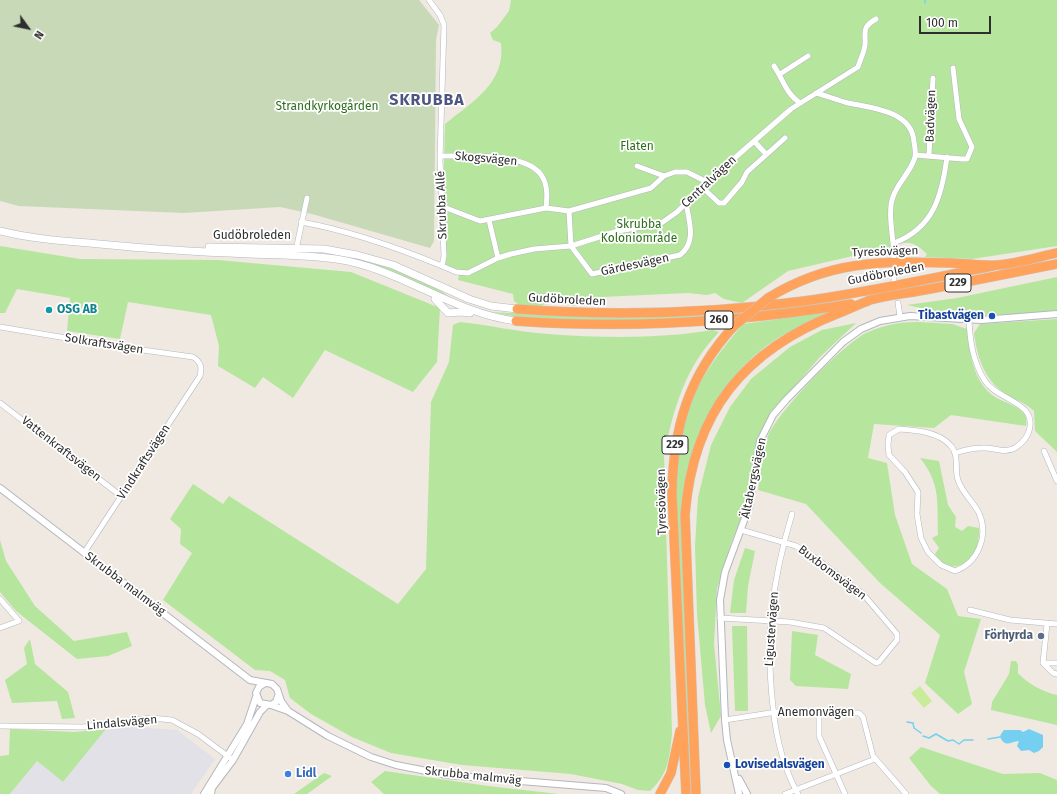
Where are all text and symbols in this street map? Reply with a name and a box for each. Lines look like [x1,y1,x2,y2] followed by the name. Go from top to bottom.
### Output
[8,8,48,48] north arrow
[921,8,993,34] scale bar
[926,16,958,30] text: 100 m
[31,28,46,41] text: N
[923,89,939,143] street label: Badvägen
[389,91,465,111] district label: SKRUBBA
[275,100,379,114] park label: Strandkyrkogården
[620,140,654,154] park label: Flaten
[454,149,518,169] street label: Skogsvägen
[678,153,740,211] street label: Centralvägen
[434,171,450,239] street label: Skrubba Allé
[601,218,677,246] park label: Skrubba Koloniområde
[213,229,291,243] street label: Gudöbroleden
[851,244,919,260] street label: Tyresövägen
[600,251,670,279] street label: Gärdesvägen
[846,260,926,288] street label: Gudöbroleden
[945,274,971,292] road number: 229
[528,291,606,309] street label: Gudöbroleden
[57,303,97,317] place label: OSG AB
[44,305,54,315] marker: OSG AB
[918,309,984,323] place label: Tibastvägen
[705,311,733,329] road number: 260
[987,311,997,321] marker: Tibastvägen
[64,331,144,357] street label: Solkraftsvägen
[18,413,104,485] street label: Vattenkraftsvägen
[114,422,174,502] street label: Vindkraftsvägen
[662,436,688,454] road number: 229
[738,436,770,520] street label: Ältabergsvägen
[654,469,670,535] street label: Tyresövägen
[795,543,869,603] street label: Buxbomsvägen
[82,549,168,619] street label: Skrubba malmväg
[762,591,782,667] street label: Ligustervägen
[984,629,1033,643] place label: Förhyrda
[1036,631,1046,641] marker: Förhyrda
[778,706,854,720] street label: Anemonvägen
[86,713,158,733] street label: Lindalsvägen
[735,758,825,772] place label: Lovisedalsvägen
[722,760,732,770] marker: Lovisedalsvägen
[424,764,522,788] street label: Skrubba malmväg
[296,767,316,781] place label: Lidl
[283,769,293,779] marker: Lidl

